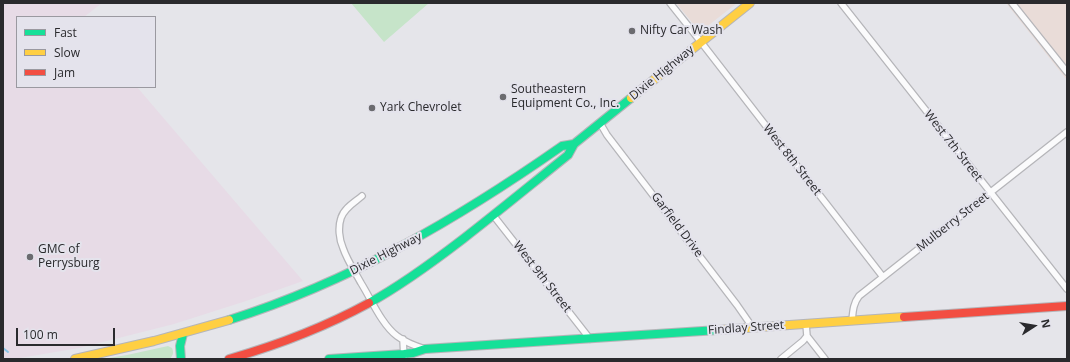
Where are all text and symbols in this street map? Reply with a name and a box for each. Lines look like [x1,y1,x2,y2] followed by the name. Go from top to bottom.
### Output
[16,16,156,88] legend
[54,24,77,41] text: Fast
[640,24,723,38] place label: Nifty Car Wash
[627,26,637,36] marker: Nifty Car Wash
[627,43,697,103] street label: Dixie Highway
[54,44,80,61] text: Slow
[54,64,75,81] text: Jam
[511,83,619,111] place label: Southeastern Equipment Co., Inc.
[498,92,508,102] marker: Southeastern Equipment Co., Inc.
[380,101,462,115] place label: Yark Chevrolet
[367,103,377,113] marker: Yark Chevrolet
[921,108,985,184] street label: West 7th Street
[760,122,824,198] street label: West 8th Street
[914,189,992,255] street label: Mulberry Street
[648,190,706,260] street label: Garfield Drive
[348,230,424,278] street label: Dixie Highway
[510,239,574,315] street label: West 9th Street
[38,243,100,271] place label: GMC of Perrysburg
[25,252,35,262] marker: GMC of Perrysburg
[1014,306,1054,346] north arrow
[1038,317,1054,329] text: N
[707,318,785,338] street label: Findlay Street
[18,320,117,346] scale bar
[23,326,58,343] text: 100 m

